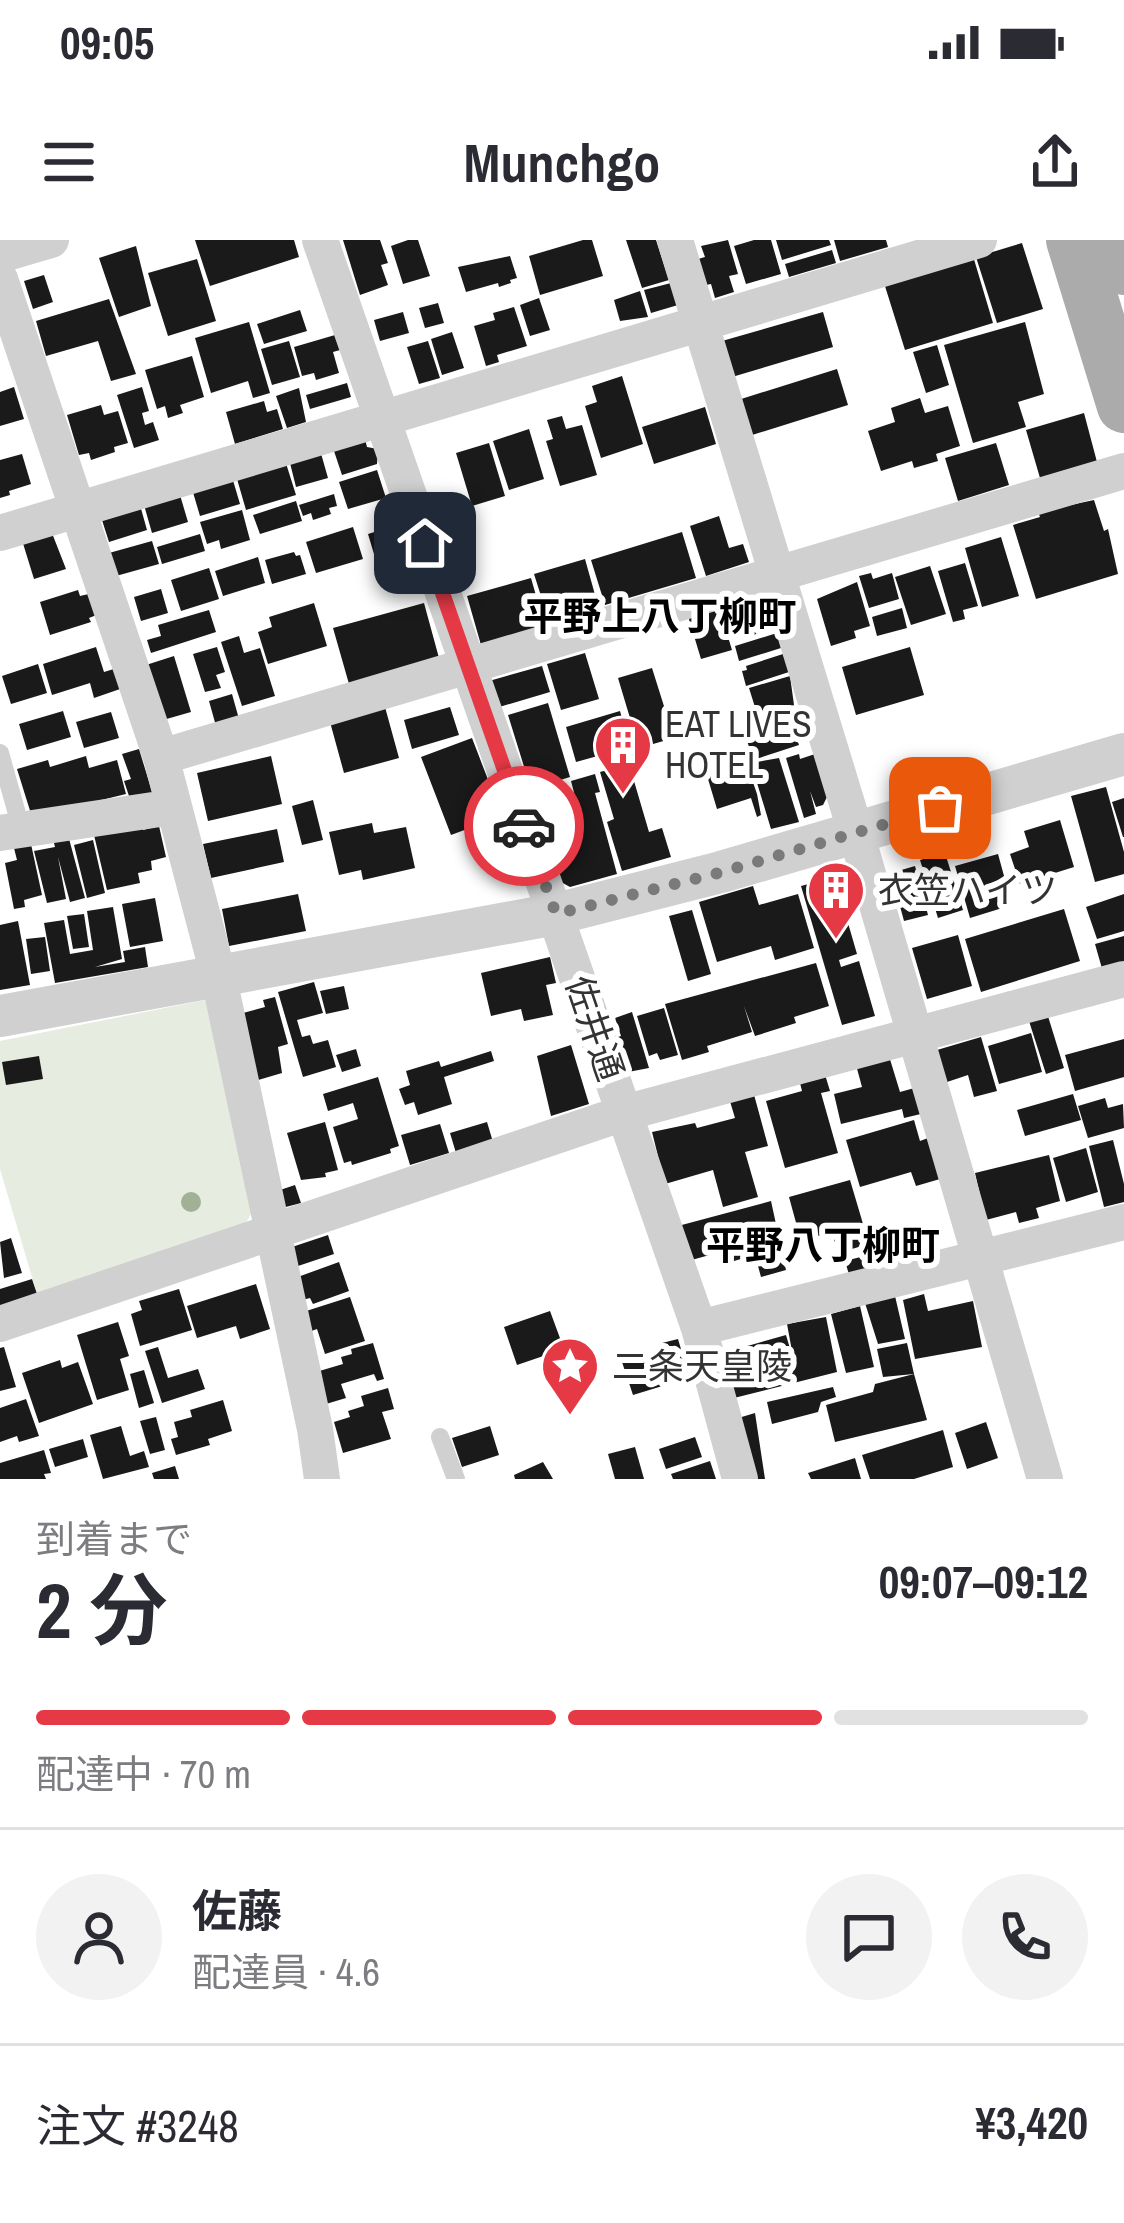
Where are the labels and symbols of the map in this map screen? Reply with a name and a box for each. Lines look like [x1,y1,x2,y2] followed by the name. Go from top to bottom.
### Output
[374,492,476,594] pin
[523,590,797,642] district label: 平野上八丁柳町
[665,700,812,789] place label: EAT LIVES HOTEL
[592,714,654,796] building icon: EAT LIVES HOTEL
[889,757,991,859] pin
[464,766,584,886] courier
[805,859,867,941] building icon: 衣笠ハイツ
[878,866,1057,914] place label: 衣笠ハイツ
[555,969,635,1087] street label: 佐井通
[706,1219,940,1271] district label: 平野八丁柳町
[539,1335,601,1417] place icon: 二条天皇陵
[612,1342,792,1390] place label: 二条天皇陵

